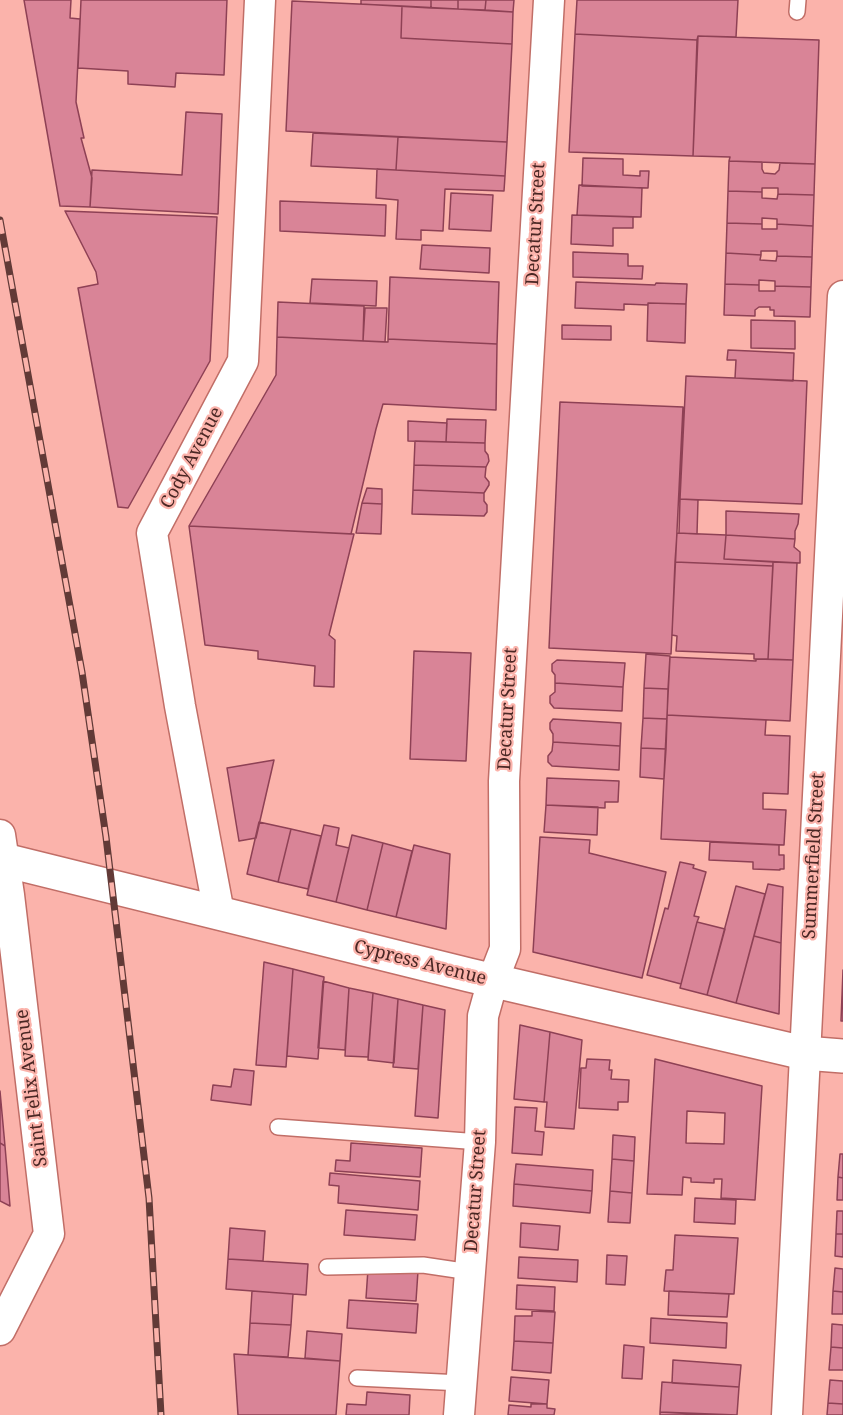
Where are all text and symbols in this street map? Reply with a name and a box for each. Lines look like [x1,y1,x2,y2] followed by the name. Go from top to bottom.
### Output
[522,162,550,286] street label: Decatur Street
[156,404,228,512] street label: Cody Avenue
[494,647,522,771] street label: Decatur Street
[799,772,829,940] street label: Summerfield Street
[352,936,488,990] street label: Cypress Avenue
[12,1008,52,1168] street label: Saint Felix Avenue
[461,1129,491,1253] street label: Decatur Street

